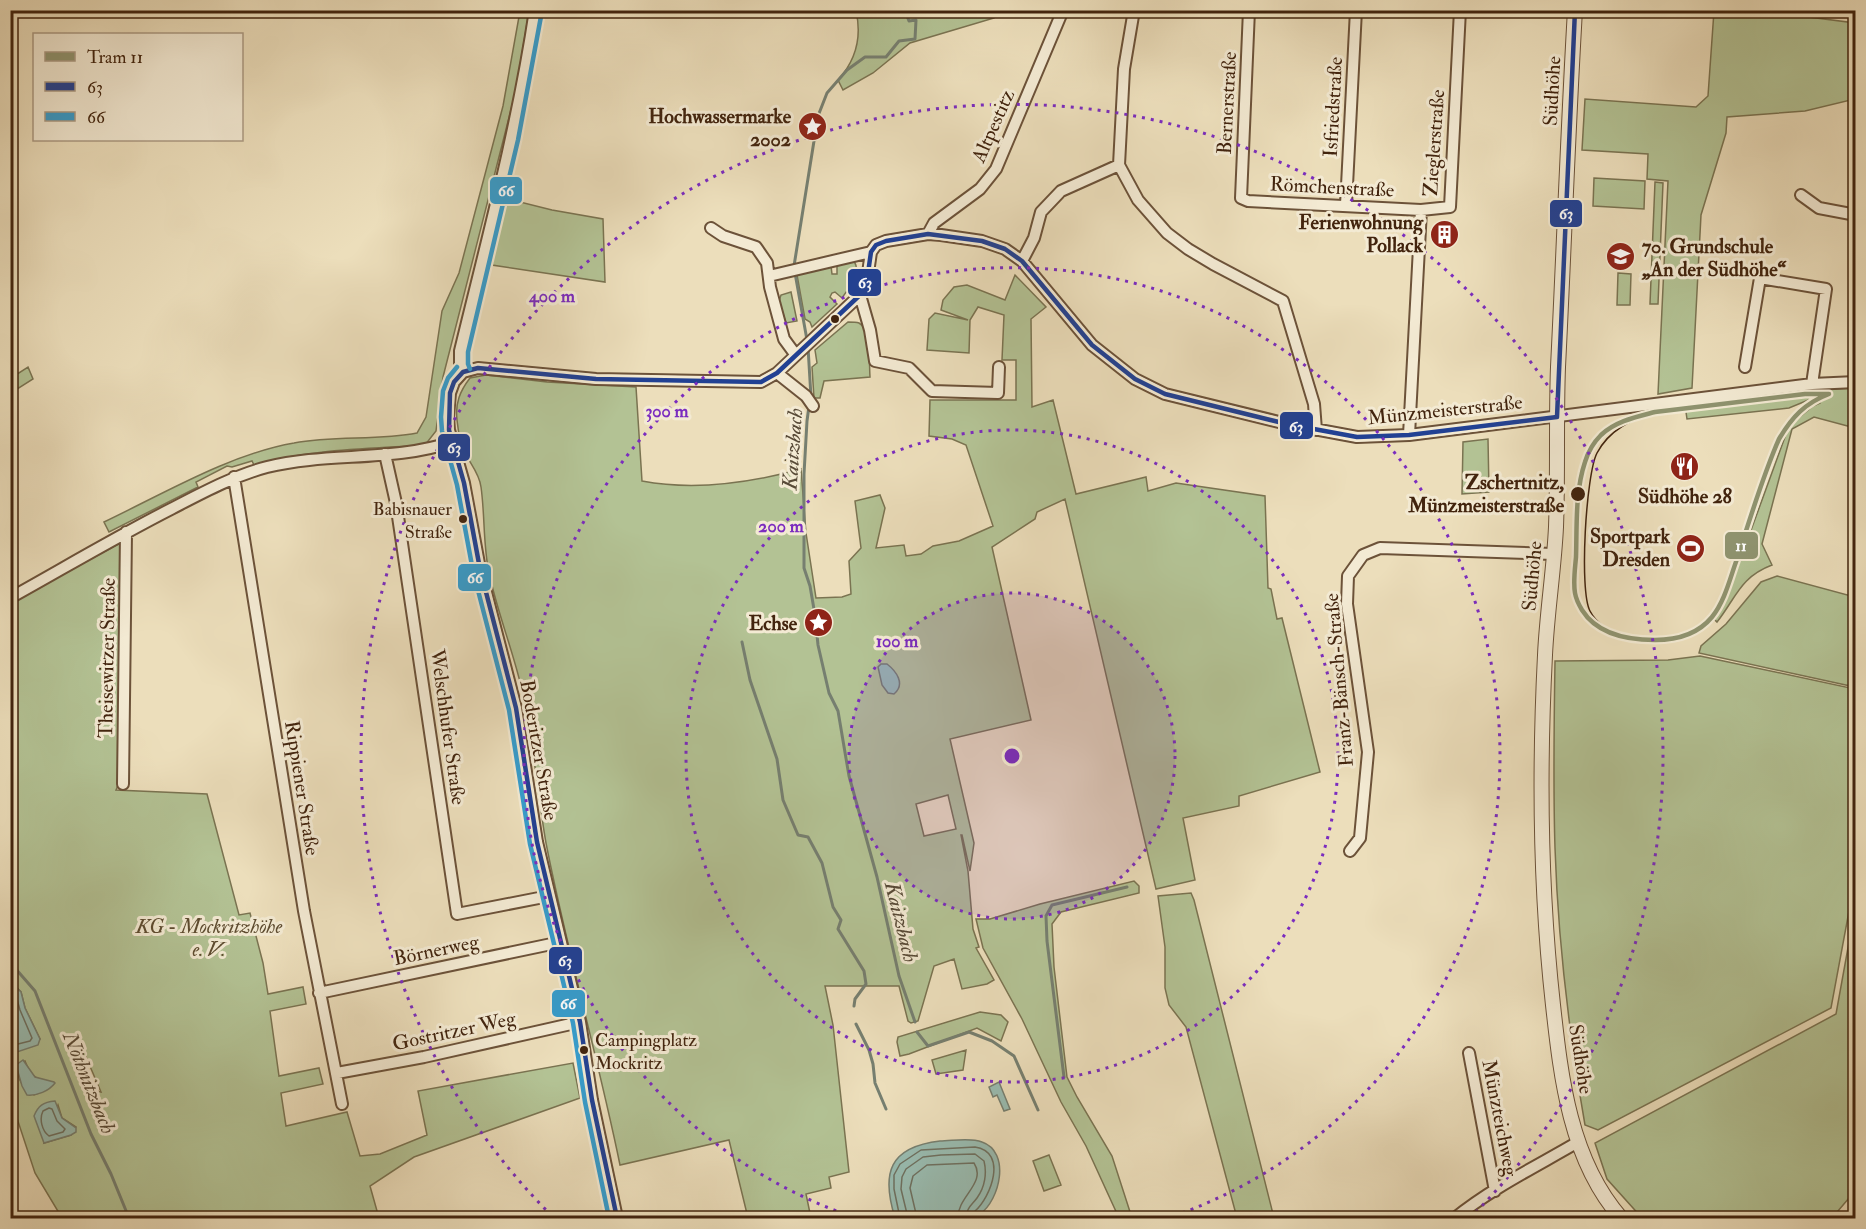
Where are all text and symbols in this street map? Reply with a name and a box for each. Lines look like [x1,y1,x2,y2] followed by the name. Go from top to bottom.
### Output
[33,33,243,141] legend
[87,46,143,69] text: Tram 11
[1212,51,1242,155] street label: Bernerstraße
[1538,55,1566,127] street label: Südhöhe
[1318,56,1348,158] street label: Isfriedstraße
[87,76,103,99] text: 63
[965,85,1021,168] street label: Altpestitz
[1418,89,1450,197] street label: Zieglerstraße
[648,104,792,152] place label: Hochwassermarke 2002
[87,106,106,129] text: 66
[796,111,828,143] place icon: Hochwassermarke 2002
[1269,171,1395,203] street label: Römchenstraße
[489,176,523,205] line badge: 66
[498,181,516,201] text: 66
[1549,199,1583,228] line badge: 63
[1559,204,1573,224] text: 63
[1299,210,1424,258] place label: Ferienwohnung Pollack
[1428,218,1460,250] building icon: Ferienwohnung Pollack
[1641,234,1787,282] place label: 70. Grundschule „An der Südhöhe“
[1605,241,1637,273] school or university icon: 70. Grundschule „An der Südhöhe“
[847,268,882,297] line badge: 63
[858,273,872,293] text: 63
[528,285,576,308] text: 400 m
[829,313,841,325] unlabelled marker
[1366,389,1524,431] street label: Münzmeisterstraße
[645,400,690,423] text: 300 m
[777,407,809,492] water label: Kaitzbach
[1279,411,1314,440] line badge: 63
[1289,417,1303,437] text: 63
[437,433,471,462] line badge: 63
[447,438,461,458] text: 63
[1669,450,1701,482] restaurant icon: Südhöhe 28
[1407,470,1565,518] place label: Zschertnitz, Münzmeisterstraße
[1638,484,1733,509] place label: Südhöhe 28
[1569,485,1587,503] marker: Zschertnitz, Münzmeisterstraße
[373,498,452,544] place label: Babisnauer Straße
[457,513,469,525] marker: Babisnauer Straße
[758,515,805,538] text: 200 m
[1590,524,1671,572] place label: Sportpark Dresden
[1724,531,1759,560] line badge: 11
[1675,532,1707,564] sports icon: Sportpark Dresden
[1735,536,1747,556] text: 11
[1516,540,1548,612] street label: Südhöhe
[457,563,492,592] line badge: 66
[467,568,485,588] text: 66
[93,578,121,738] street label: Theisewitzer Straße
[1319,592,1359,768] street label: Franz-Bänsch-Straße
[802,607,834,639] place icon: Echse
[749,611,798,636] place label: Echse
[876,630,919,653] text: 100 m
[425,647,471,806] street label: Welschhufer Straße
[514,678,564,822] street label: Boderitzer Straße
[278,719,325,857] street label: Rippiener Straße
[1002,746,1022,766] centre of rings
[878,878,924,965] water label: Kaitzbach
[135,914,283,962] park label: KG - Mockritzhöhe e. V.
[391,929,482,971] street label: Börnerweg
[548,946,583,975] line badge: 63
[558,951,572,971] text: 63
[551,989,586,1018] line badge: 66
[560,994,578,1014] text: 66
[390,1006,519,1056] street label: Gostritzer Weg
[1563,1022,1599,1096] street label: Südhöhe
[56,1027,122,1138] water label: Nöthnitzbach
[595,1029,697,1075] place label: Campingplatz Mockritz
[578,1044,590,1056] marker: Campingplatz Mockritz
[1476,1058,1524,1180] street label: Münzteichweg

